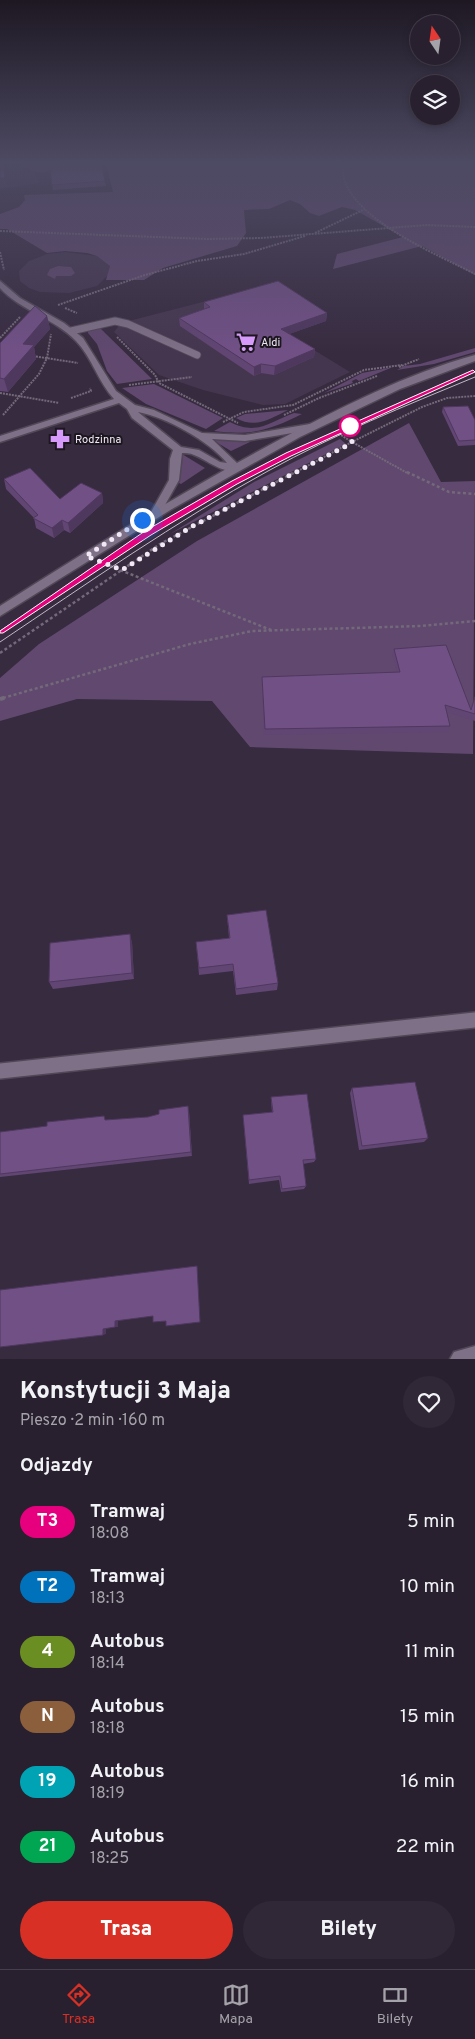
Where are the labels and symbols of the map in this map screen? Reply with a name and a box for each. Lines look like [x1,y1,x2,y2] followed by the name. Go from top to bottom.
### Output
[410,15,460,65] north arrow
[235,331,257,353] supermarket icon: Aldi
[261,336,280,350] place label: Aldi
[339,415,361,437] unlabelled marker
[49,428,71,450] pharmacy icon: Rodzinna
[75,433,121,447] place label: Rodzinna
[130,508,155,533] your location

